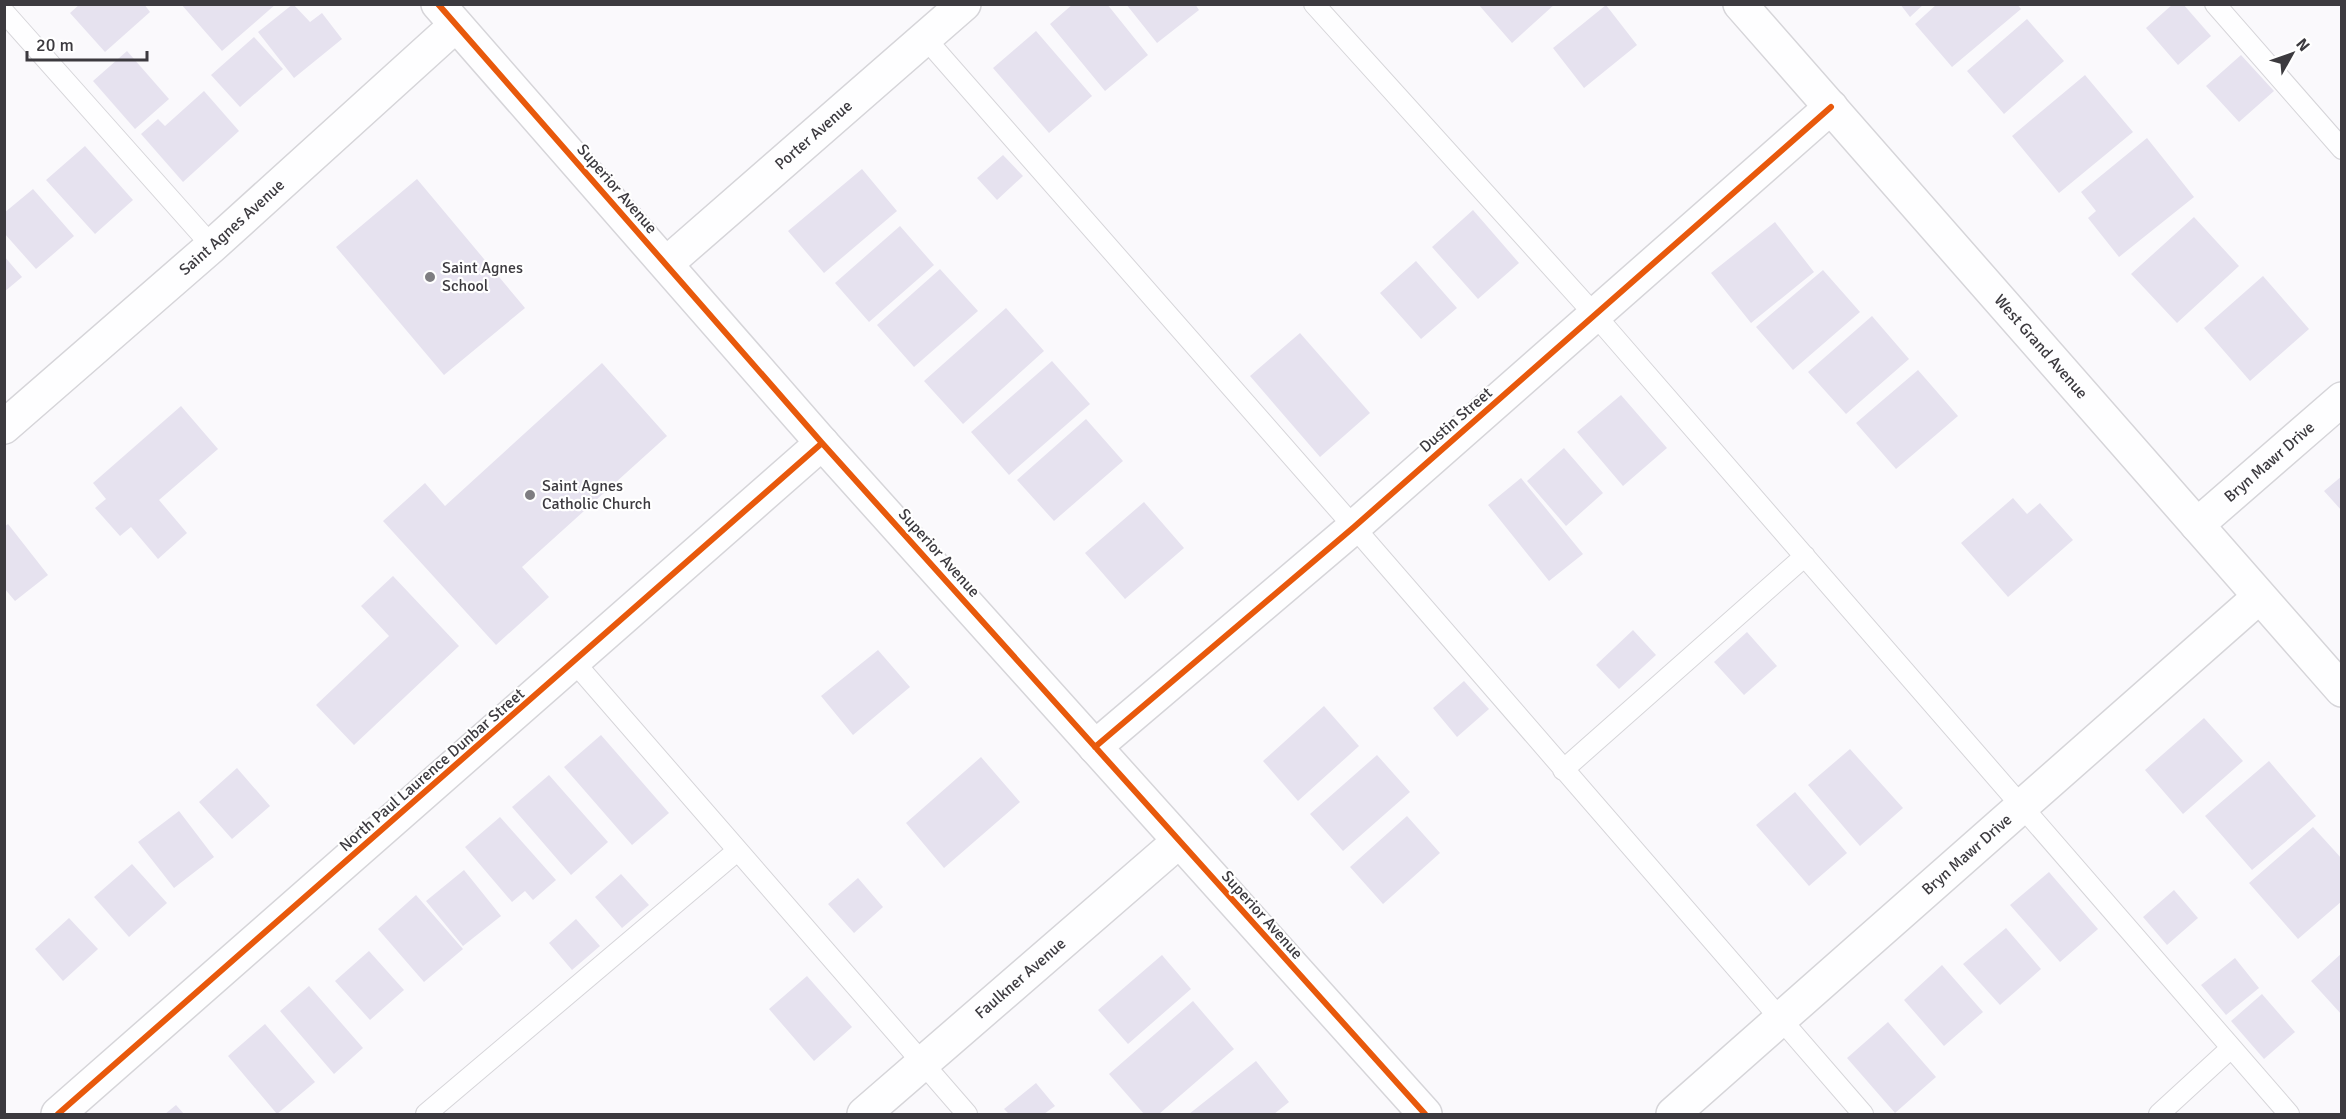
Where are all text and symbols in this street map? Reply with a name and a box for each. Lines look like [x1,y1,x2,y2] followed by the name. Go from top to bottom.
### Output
[27,24,147,62] scale bar
[2262,24,2322,84] north arrow
[36,34,74,56] text: 20 m
[2291,34,2314,56] text: N
[771,96,857,174] street label: Porter Avenue
[573,140,661,238] street label: Superior Avenue
[175,175,289,280] street label: Saint Agnes Avenue
[442,258,523,296] place label: Saint Agnes School
[423,270,437,284] marker: Saint Agnes School
[1990,290,2092,403] street label: West Grand Avenue
[1415,383,1497,457] street label: Dustin Street
[2220,417,2319,507] street label: Bryn Mawr Drive
[542,476,651,514] place label: Saint Agnes Catholic Church
[523,488,537,502] marker: Saint Agnes Catholic Church
[894,505,984,601] street label: Superior Avenue
[335,684,529,856] street label: North Paul Laurence Dunbar Street
[1918,810,2016,900] street label: Bryn Mawr Drive
[1217,867,1307,963] street label: Superior Avenue
[971,934,1070,1023] street label: Faulkner Avenue

